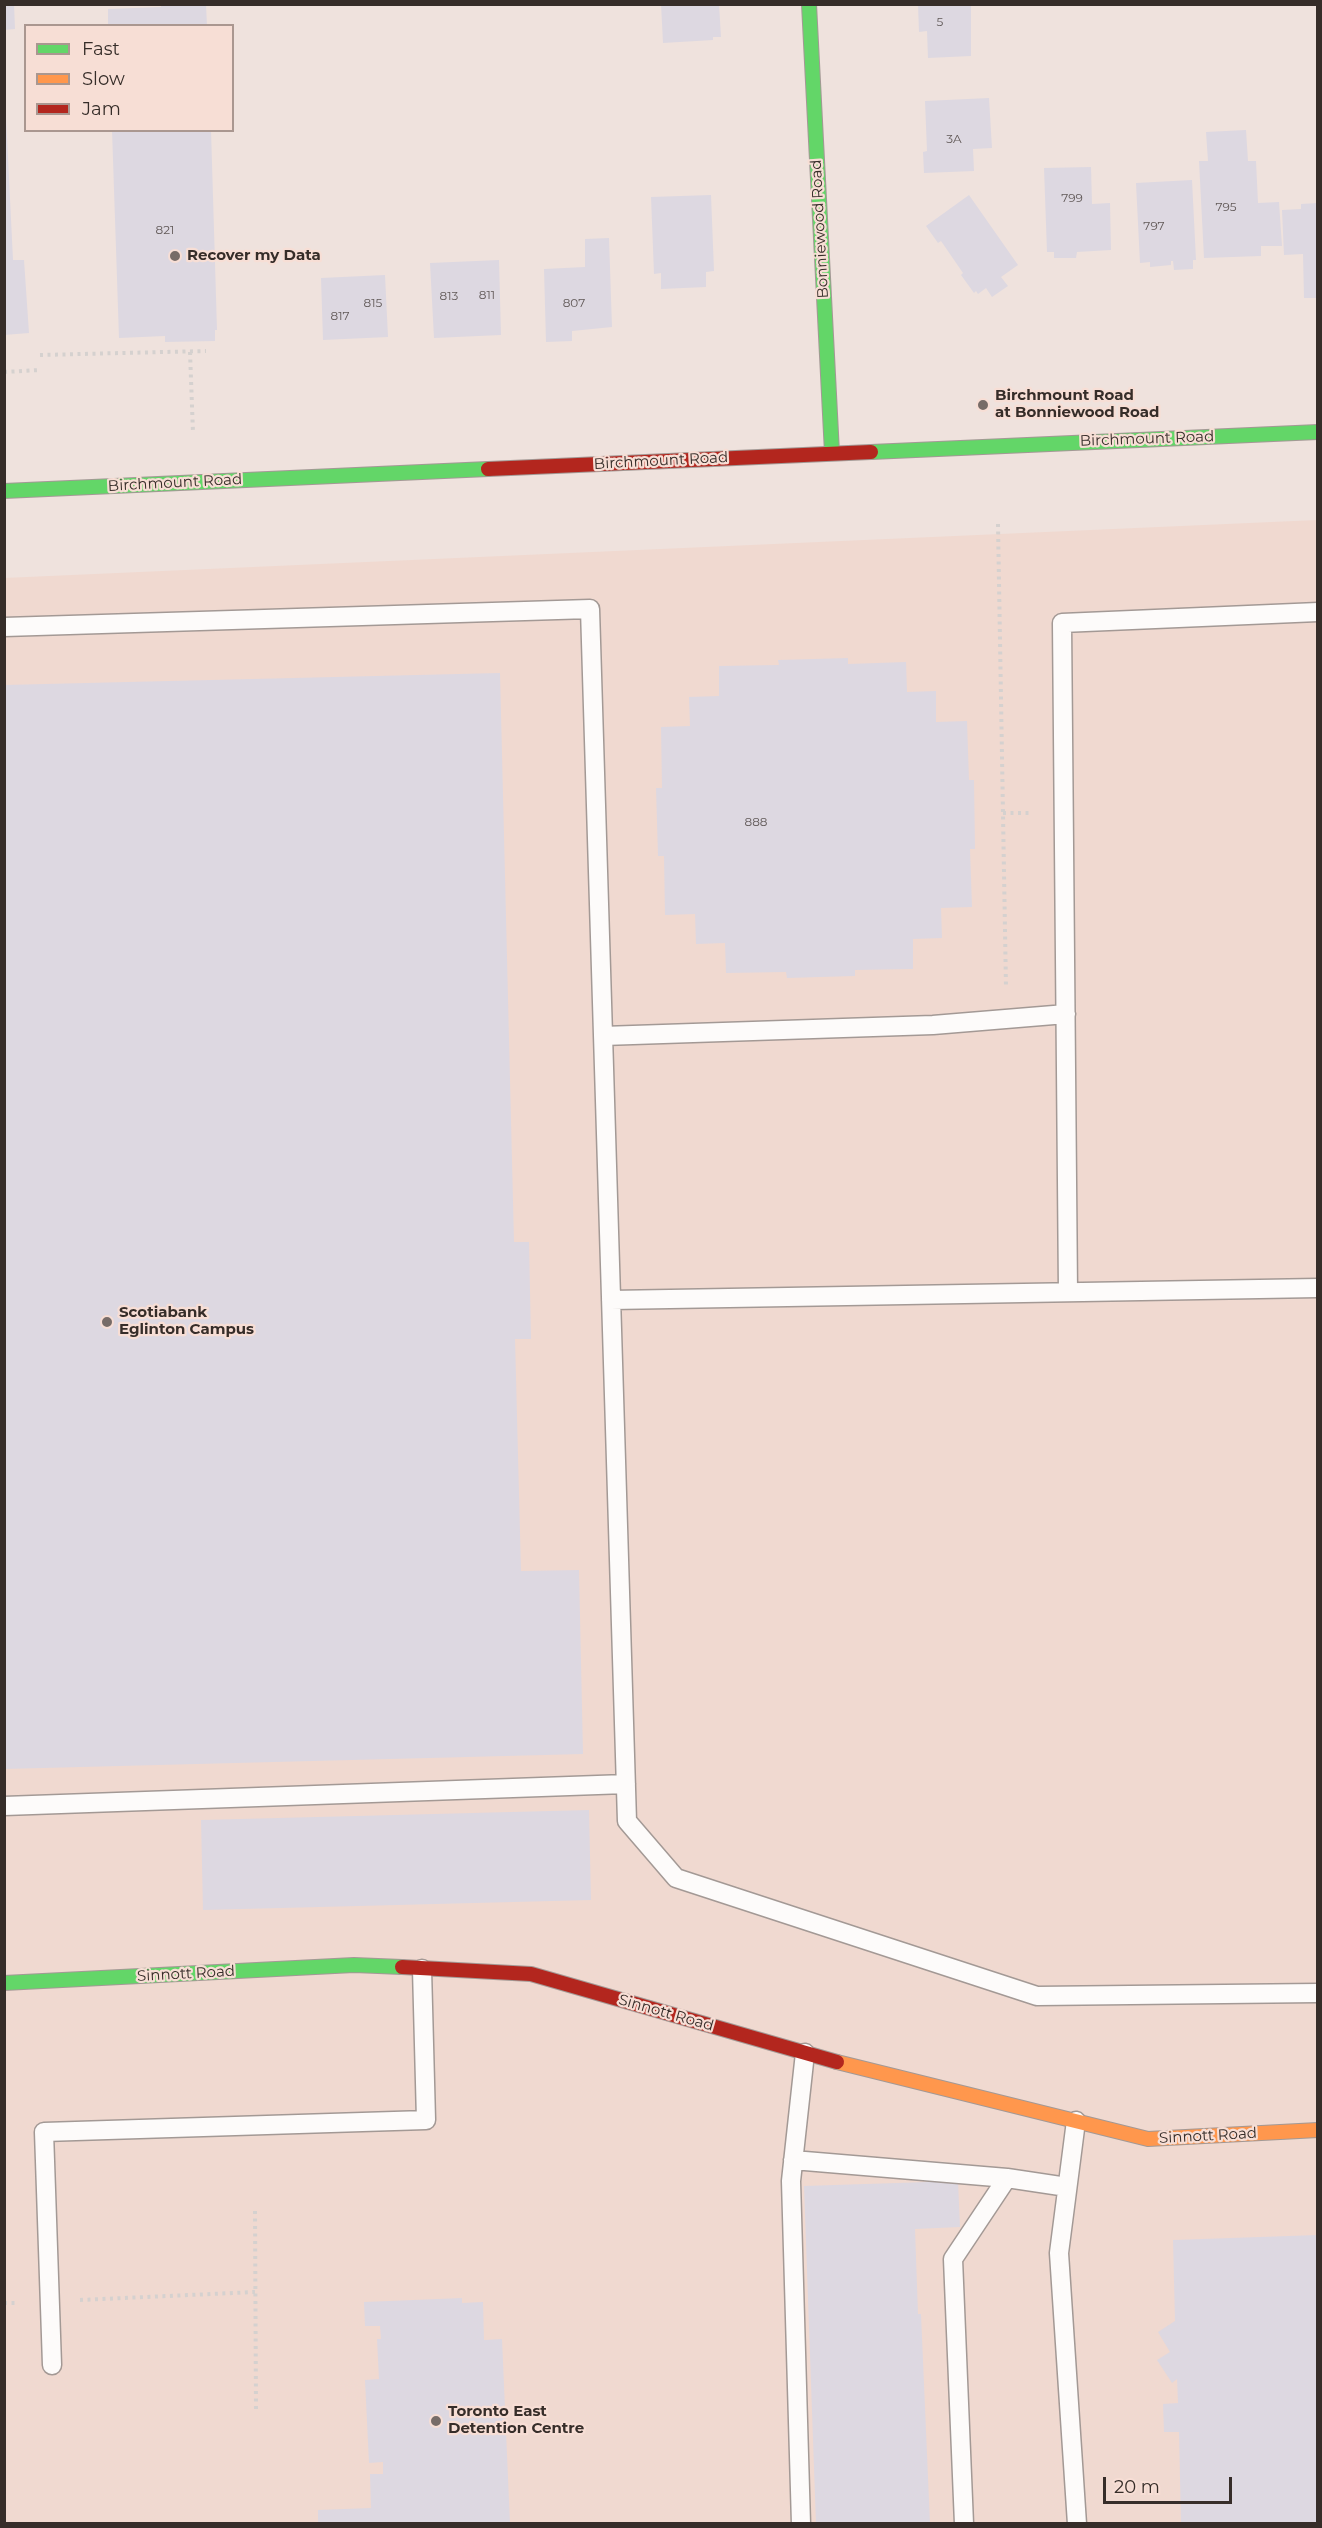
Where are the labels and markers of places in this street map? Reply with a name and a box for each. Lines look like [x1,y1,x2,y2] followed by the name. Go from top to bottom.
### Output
[187,247,321,265] place label: Recover my Data
[168,249,182,263] marker: Recover my Data
[995,387,1159,422] place label: Birchmount Road at Bonniewood Road
[976,398,990,412] marker: Birchmount Road at Bonniewood Road
[119,1304,254,1339] place label: Scotiabank Eglinton Campus
[100,1315,114,1329] marker: Scotiabank Eglinton Campus
[448,2403,584,2438] place label: Toronto East Detention Centre
[429,2414,443,2428] marker: Toronto East Detention Centre

